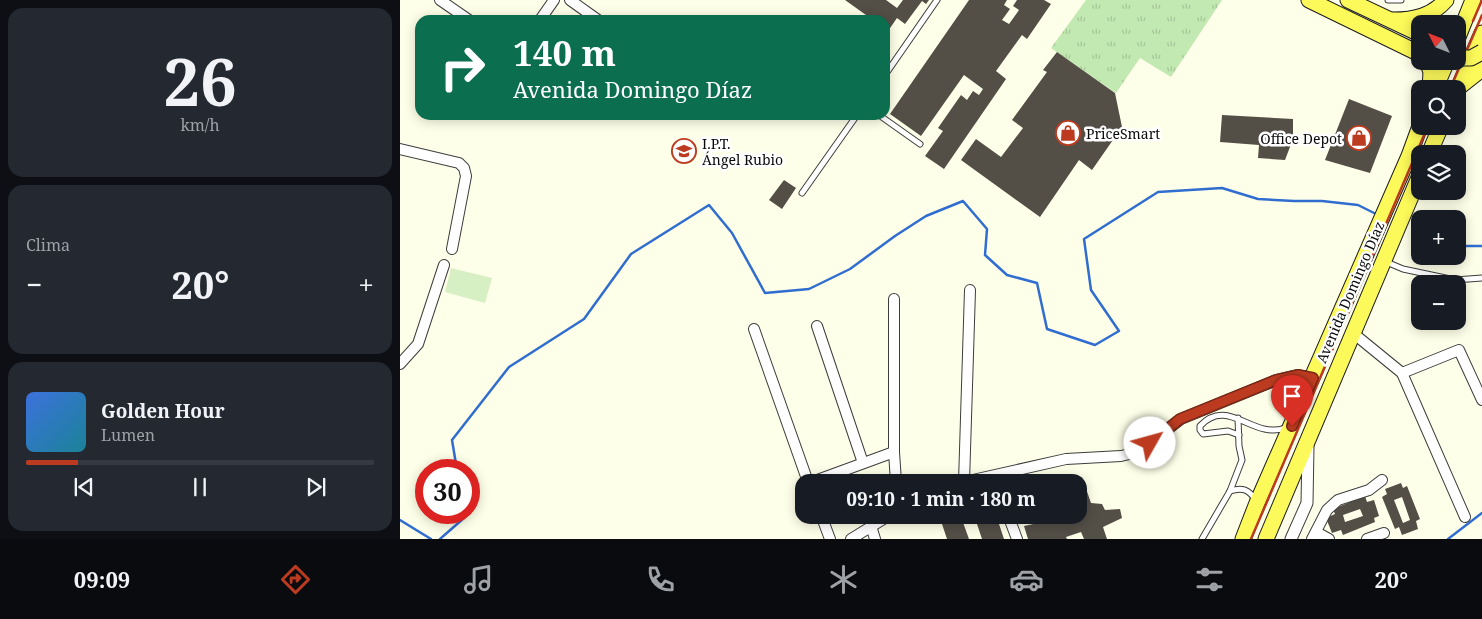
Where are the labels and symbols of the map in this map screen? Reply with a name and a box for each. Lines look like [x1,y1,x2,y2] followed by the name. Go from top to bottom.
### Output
[1411,15,1466,70] north arrow
[1055,120,1081,146] shop icon: PriceSmart
[1086,124,1160,143] place label: PriceSmart
[1346,125,1372,151] shop icon: Office Depot
[1260,129,1342,148] place label: Office Depot
[702,134,783,169] place label: I.P.T. Ángel Rubio
[671,138,697,164] school or university icon: I.P.T. Ángel Rubio
[1312,218,1388,366] street label: Avenida Domingo Díaz
[1271,375,1313,426] pin
[1123,416,1175,468] position arrow
[415,459,480,524] speed limit sign: 30

